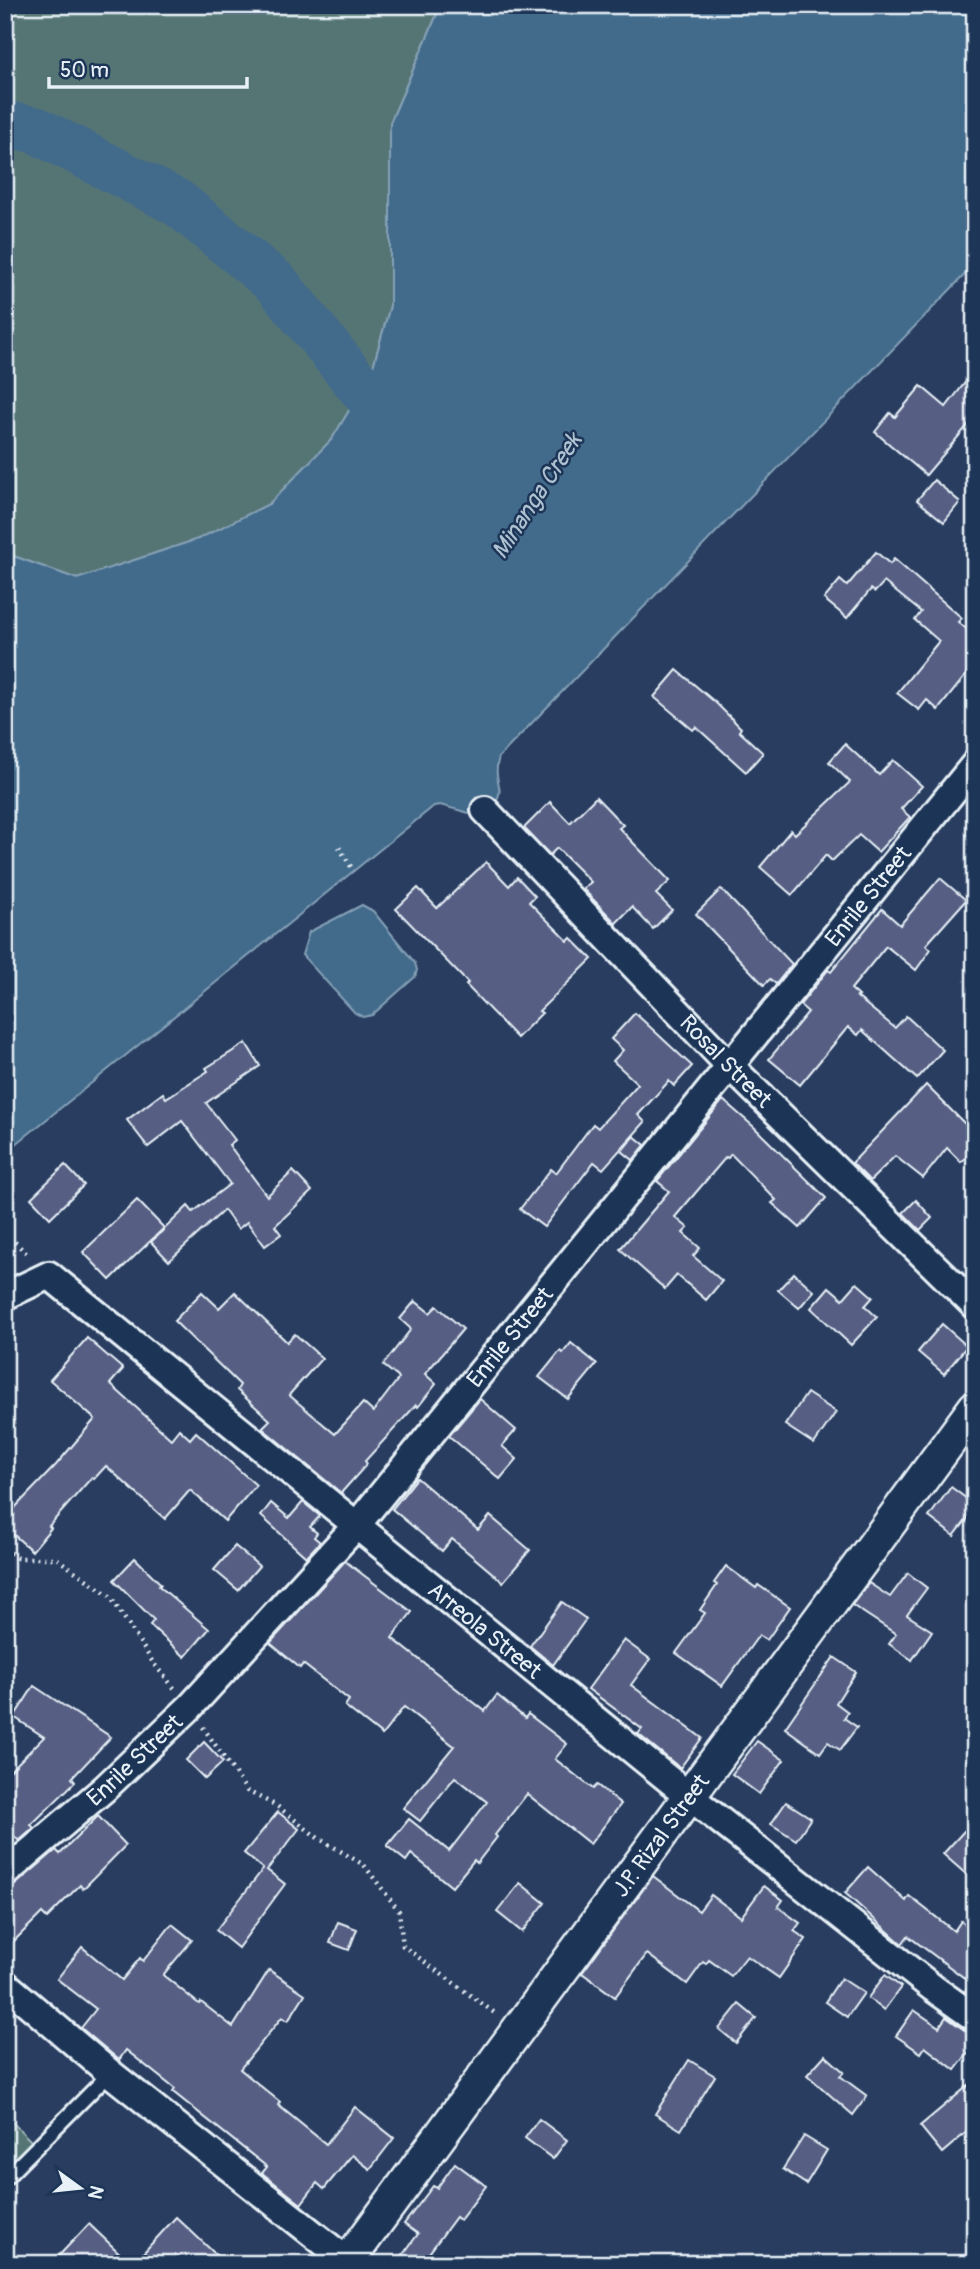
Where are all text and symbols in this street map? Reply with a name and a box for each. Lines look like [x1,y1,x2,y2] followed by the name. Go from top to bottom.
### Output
[49,46,247,90] scale bar
[60,57,109,84] text: 50 m
[486,426,589,564] water label: Minanga Creek
[818,839,918,952] street label: Enrile Street
[674,1008,779,1114] street label: Rosal Street
[460,1280,560,1393] street label: Enrile Street
[422,1575,548,1685] street label: Arreola Street
[80,1707,189,1812] street label: Enrile Street
[606,1767,716,1902] street label: J.P. Rizal Street
[46,2154,116,2224] north arrow
[82,2183,109,2202] text: N

